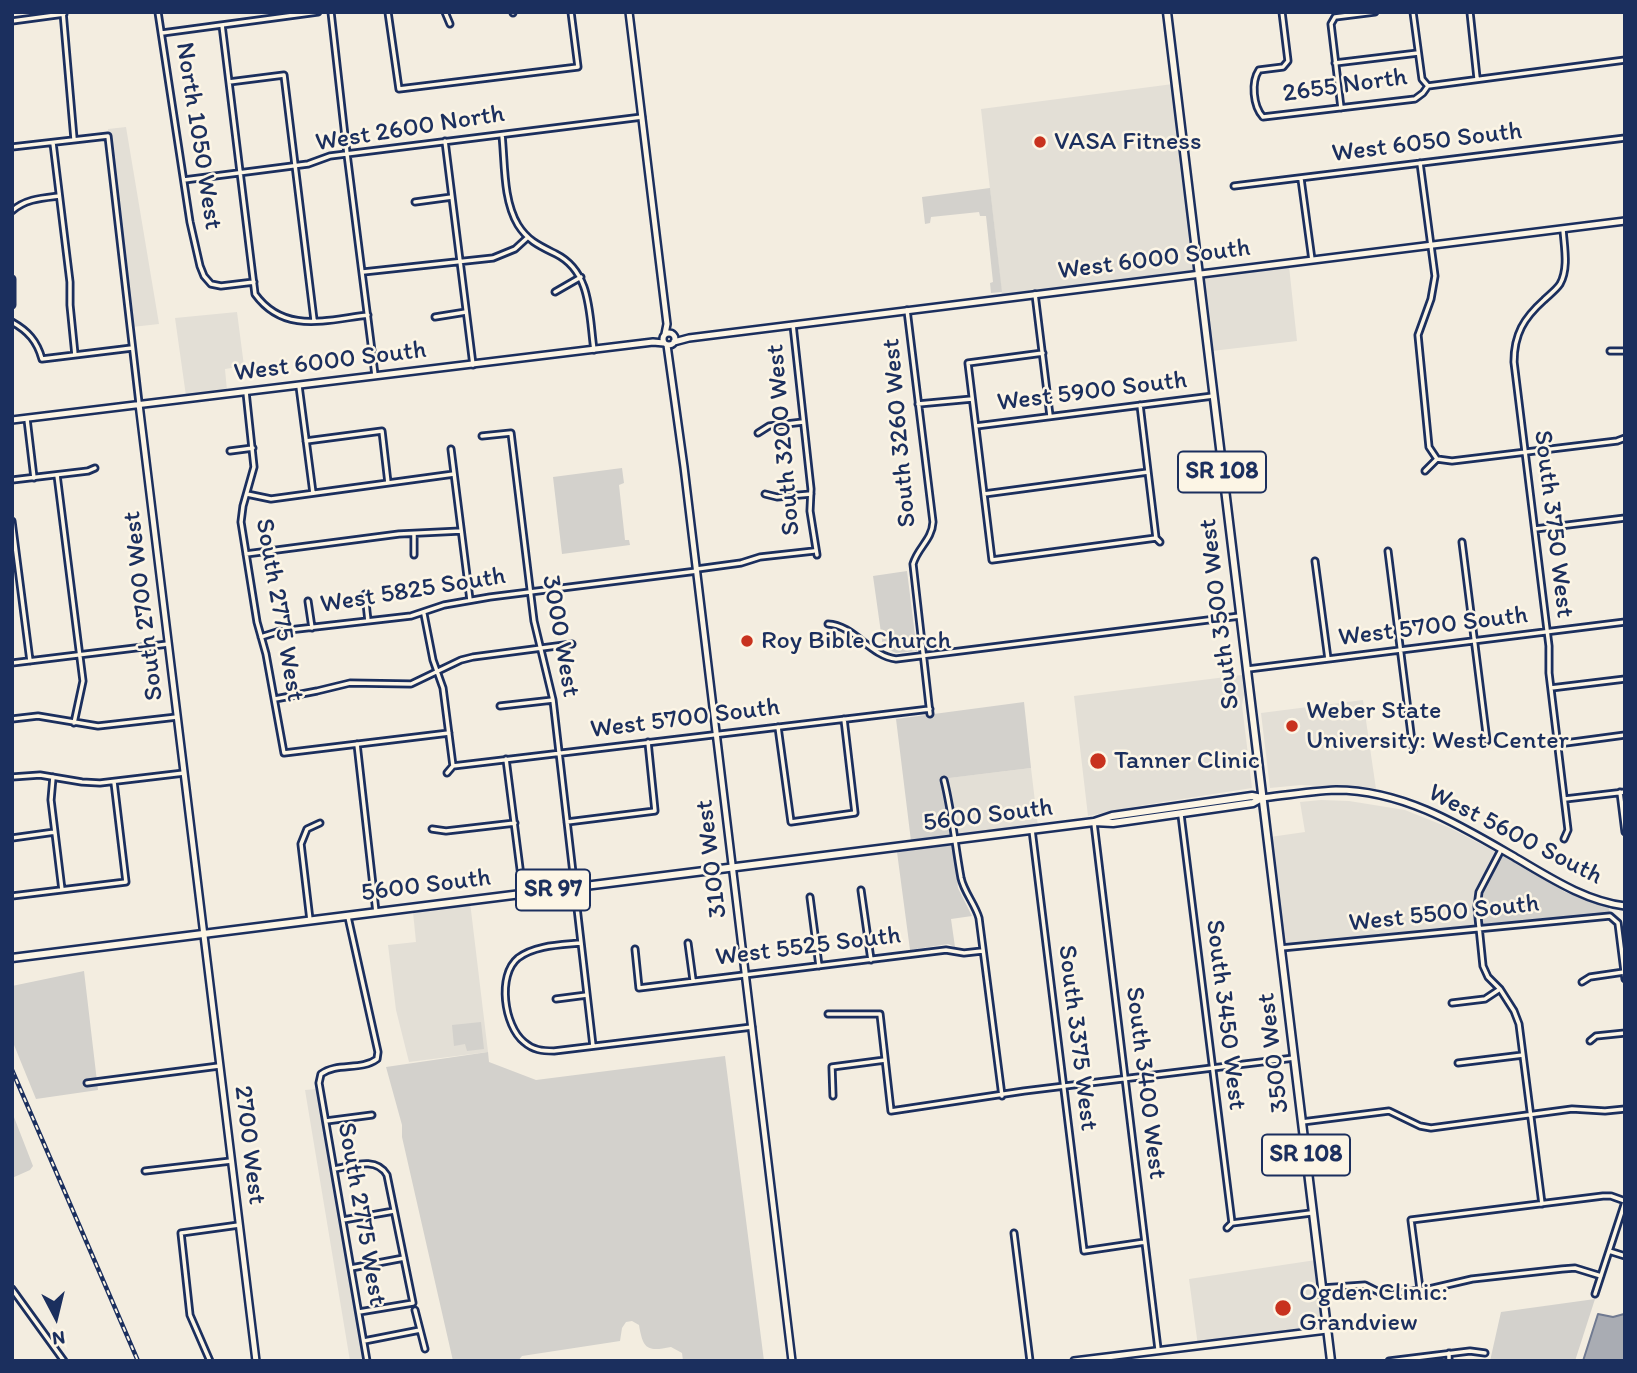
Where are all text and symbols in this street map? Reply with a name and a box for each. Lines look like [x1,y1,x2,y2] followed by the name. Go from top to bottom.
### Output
[168,40,228,232] street label: North 1050 West
[1281,62,1409,110] street label: 2655 North
[313,99,507,159] street label: West 2600 North
[1330,116,1524,170] street label: West 6050 South
[1054,126,1202,158] place label: VASA Fitness
[1032,134,1048,150] marker: VASA Fitness
[1056,233,1252,287] street label: West 6000 South
[232,335,428,389] street label: West 6000 South
[876,337,924,529] street label: South 3260 West
[760,343,808,537] street label: South 3200 West
[995,365,1189,419] street label: West 5900 South
[1526,428,1580,620] street label: South 3750 West
[1178,452,1266,492] road number: SR 108
[117,510,171,702] street label: South 2700 West
[248,516,310,704] street label: South 2775 West
[1193,517,1247,711] street label: South 3500 West
[318,561,508,621] street label: West 5825 South
[534,573,586,699] street label: 3000 West
[1337,600,1529,654] street label: West 5700 South
[761,625,952,657] place label: Roy Bible Church
[739,633,755,649] marker: Roy Bible Church
[589,692,781,746] street label: West 5700 South
[1306,695,1569,756] place label: Weber State University: West Center
[1284,718,1300,734] marker: Weber State University: West Center
[1114,745,1260,777] place label: Tanner Clinic
[1088,751,1108,771] marker: Tanner Clinic
[1423,778,1607,892] street label: West 5600 South
[921,793,1055,839] street label: 5600 South
[689,798,735,920] street label: 3100 West
[359,863,493,909] street label: 5600 South
[516,870,590,910] road number: SR 97
[1347,888,1541,940] street label: West 5500 South
[1198,918,1252,1112] street label: South 3450 West
[714,920,902,974] street label: West 5525 South
[1050,943,1104,1133] street label: South 3375 West
[1118,985,1172,1181] street label: South 3400 West
[1251,991,1297,1115] street label: 3500 West
[226,1084,272,1206] street label: 2700 West
[330,1120,392,1308] street label: South 2775 West
[1262,1134,1350,1176] road number: SR 108
[1299,1277,1448,1338] place label: Ogden Clinic: Grandview
[21,1282,91,1352] north arrow
[1273,1298,1293,1318] marker: Ogden Clinic: Grandview
[51,1326,66,1351] text: N

